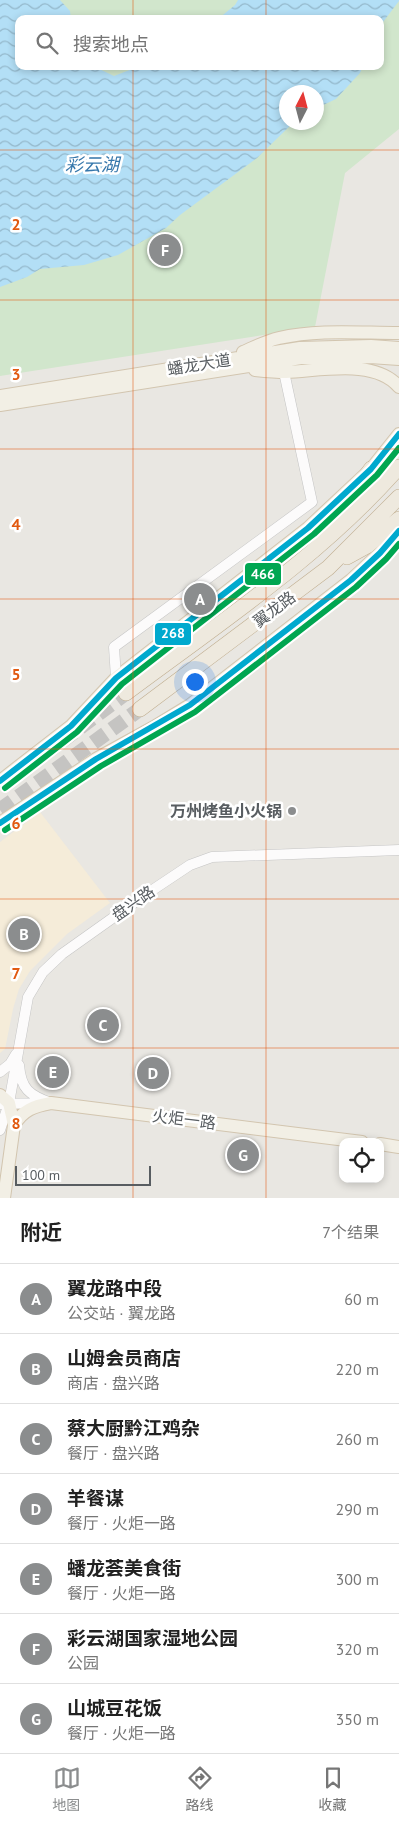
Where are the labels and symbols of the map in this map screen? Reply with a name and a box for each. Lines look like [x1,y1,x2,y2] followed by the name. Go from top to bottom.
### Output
[279,85,324,130] north arrow
[65,153,122,176] water label: 彩云湖
[11,214,21,234] text: 2
[149,231,181,269] pin: F
[166,349,232,379] street label: 蟠龙大道
[11,364,21,384] text: 3
[11,514,21,534] text: 4
[244,562,282,586] line badge: 466
[251,565,275,583] text: 466
[184,580,216,618] pin: A
[249,587,299,631] street label: 翼龙路
[154,622,192,646] line badge: 268
[161,624,185,642] text: 268
[11,664,21,684] text: 5
[182,669,208,695] your location
[170,801,282,821] place label: 万州烤鱼小火锅
[286,805,298,817] marker: 万州烤鱼小火锅
[11,813,21,833] text: 6
[108,881,158,925] street label: 盘兴路
[8,915,40,953] pin: B
[11,963,21,983] text: 7
[87,1006,119,1044] pin: C
[37,1053,69,1091] pin: E
[137,1054,169,1092] pin: D
[151,1105,217,1133] street label: 火炬一路
[11,1113,21,1133] text: 8
[227,1136,259,1174] pin: G
[15,1163,151,1186] scale bar

